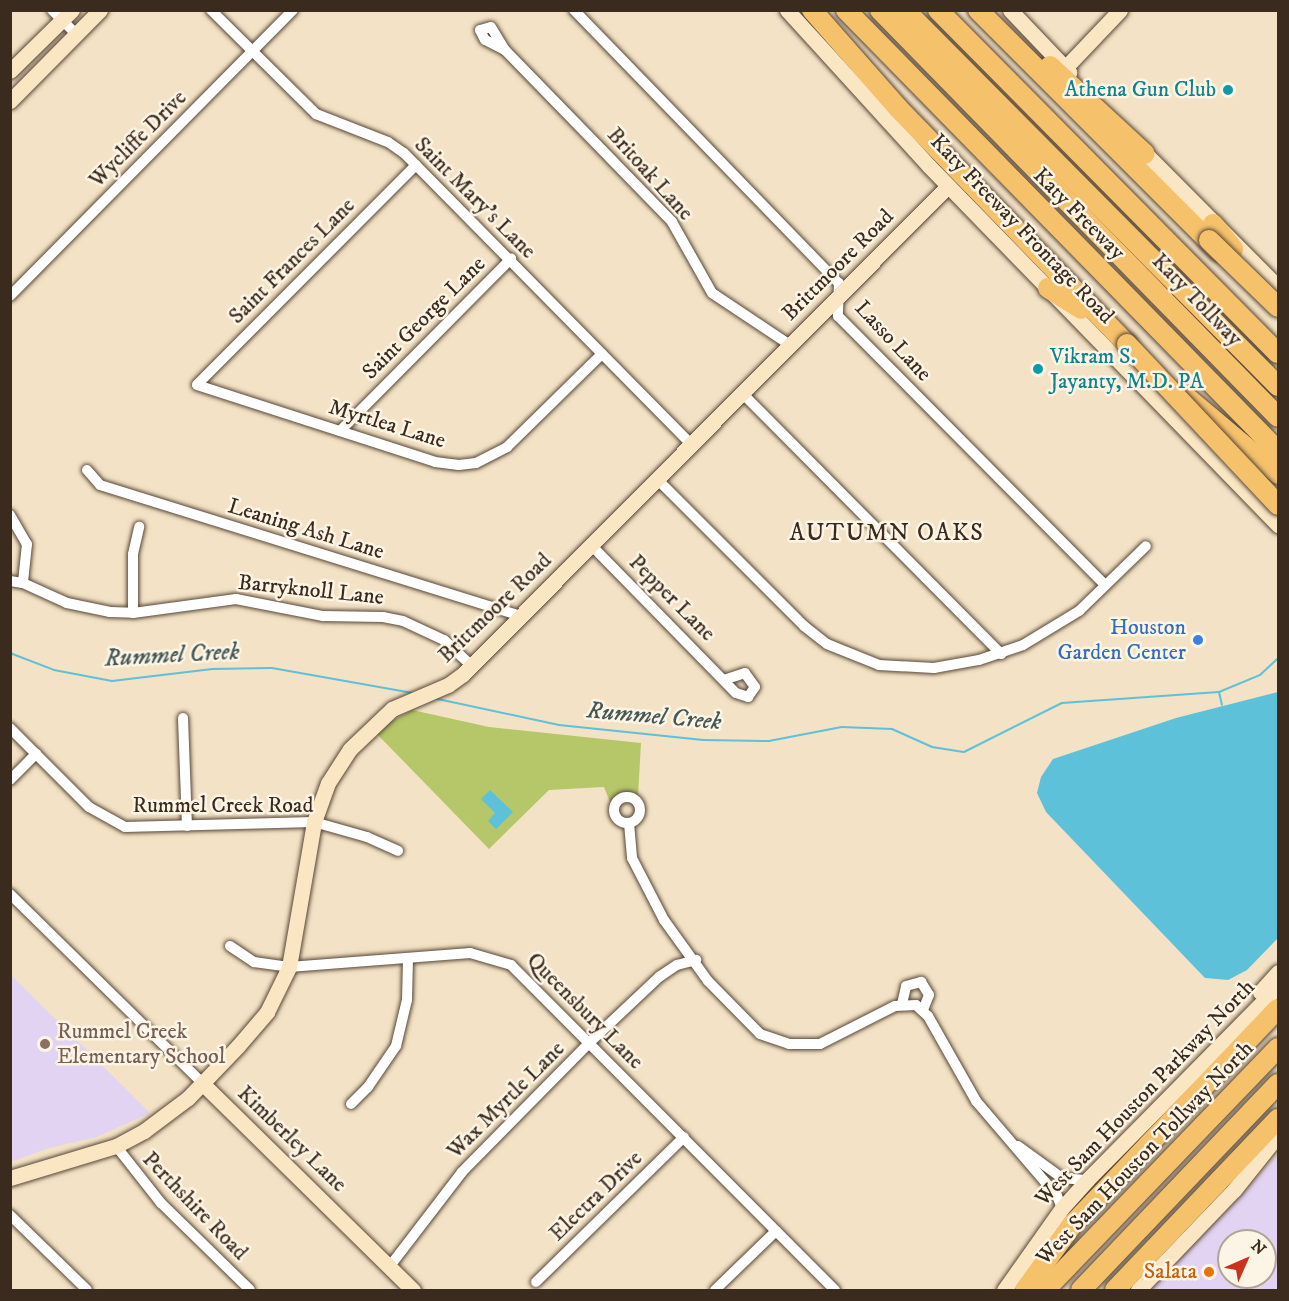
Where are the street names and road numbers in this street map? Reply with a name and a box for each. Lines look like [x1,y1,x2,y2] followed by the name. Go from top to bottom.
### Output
[84,85,192,193] street label: Wycliffe Drive
[601,122,699,226] street label: Britoak Lane
[924,129,1120,329] street label: Katy Freeway Frontage Road
[409,132,541,264] street label: Saint Mary's Lane
[1027,162,1131,266] street label: Katy Freeway
[223,192,361,330] street label: Saint Frances Lane
[777,204,899,326] street label: Brittmoore Road
[1146,248,1248,352] street label: Katy Tollway
[357,251,491,385] street label: Saint George Lane
[849,295,937,387] street label: Lasso Lane
[325,394,449,454] street label: Myrtlea Lane
[225,493,387,565] street label: Leaning Ash Lane
[433,547,557,669] street label: Brittmoore Road
[623,549,721,647] street label: Pepper Lane
[237,569,385,611] street label: Barryknoll Lane
[133,793,313,819] street label: Rummel Creek Road
[521,947,649,1075] street label: Queensbury Lane
[1030,974,1260,1212] street label: West Sam Houston Parkway North
[1031,1035,1259,1271] street label: West Sam Houston Tollway North
[442,1036,570,1164] street label: Wax Myrtle Lane
[232,1080,352,1198] street label: Kimberley Lane
[544,1145,648,1247] street label: Electra Drive
[137,1146,253,1266] street label: Perthshire Road

